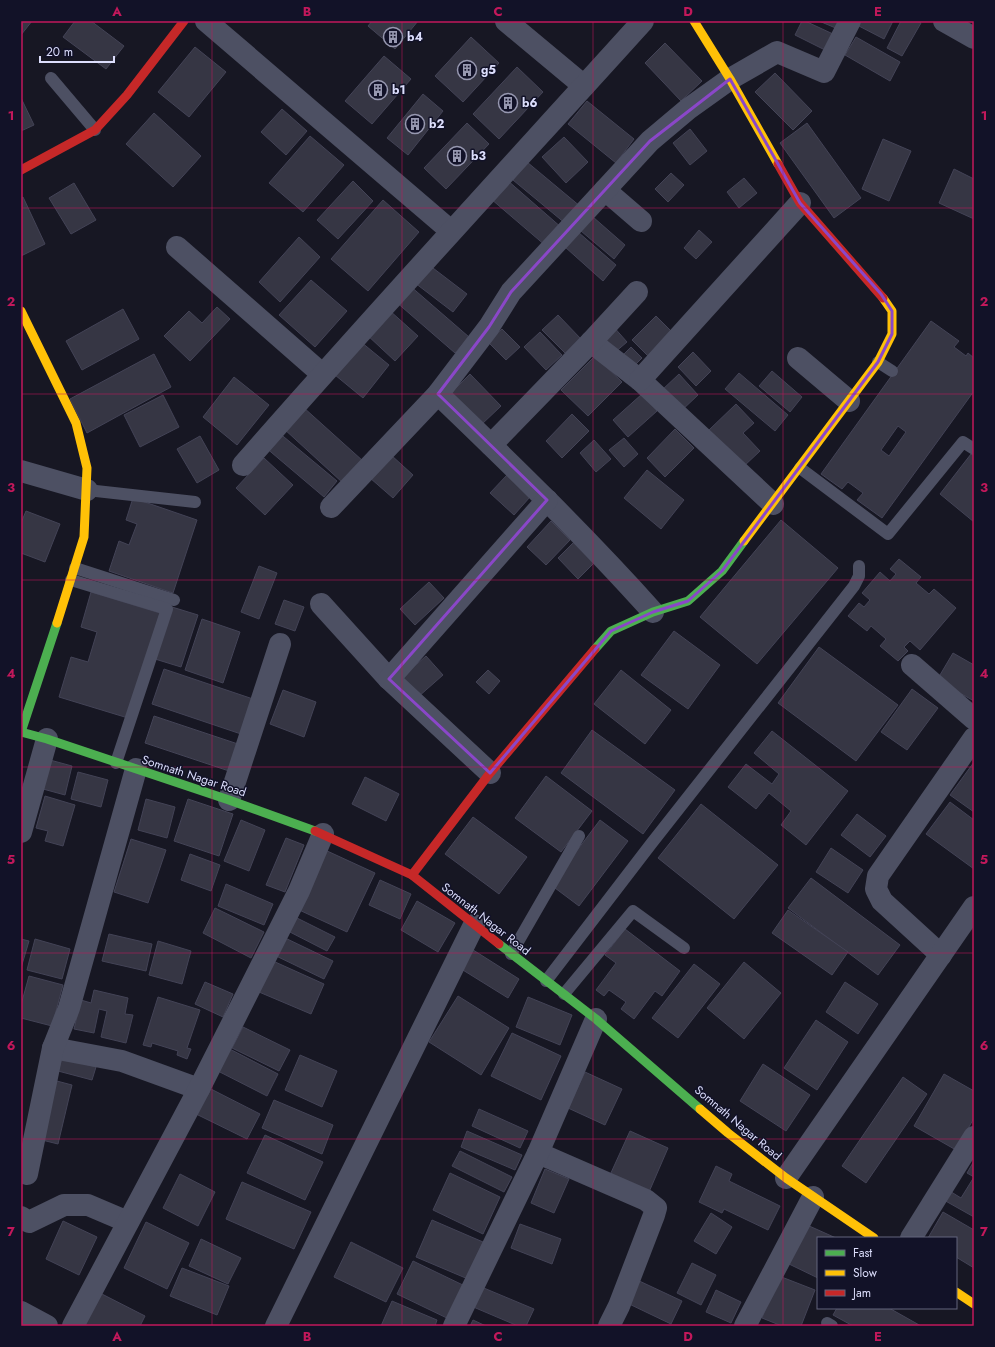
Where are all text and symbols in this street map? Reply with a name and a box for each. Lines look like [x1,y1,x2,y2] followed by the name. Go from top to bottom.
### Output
[111,2,122,21] text: A
[303,2,312,21] text: B
[493,2,503,21] text: C
[683,2,693,21] text: D
[874,2,882,21] text: E
[382,26,404,48] building icon: b4
[407,28,423,46] place label: b4
[40,38,114,64] scale bar
[46,43,73,61] text: 20 m
[456,59,478,81] building icon: g5
[481,61,496,79] place label: g5
[367,79,389,101] building icon: b1
[392,81,406,99] place label: b1
[497,92,519,114] building icon: b6
[522,94,537,112] place label: b6
[8,106,14,125] text: 1
[981,106,987,125] text: 1
[404,113,426,135] building icon: b2
[429,115,444,133] place label: b2
[446,145,468,167] building icon: b3
[471,147,486,165] place label: b3
[7,292,15,311] text: 2
[980,292,988,311] text: 2
[7,478,15,497] text: 3
[980,478,988,497] text: 3
[6,664,16,683] text: 4
[979,664,989,683] text: 4
[140,751,248,801] street label: Somnath Nagar Road
[7,850,15,869] text: 5
[980,850,988,869] text: 5
[438,878,534,960] street label: Somnath Nagar Road
[7,1036,16,1055] text: 6
[980,1036,989,1055] text: 6
[691,1081,785,1165] street label: Somnath Nagar Road
[7,1222,15,1241] text: 7
[980,1222,988,1241] text: 7
[817,1237,957,1309] legend
[853,1244,872,1262] text: Fast
[853,1264,878,1282] text: Slow
[851,1284,871,1302] text: Jam
[111,1327,122,1346] text: A
[303,1327,312,1346] text: B
[493,1327,503,1346] text: C
[683,1327,693,1346] text: D
[874,1327,882,1346] text: E

